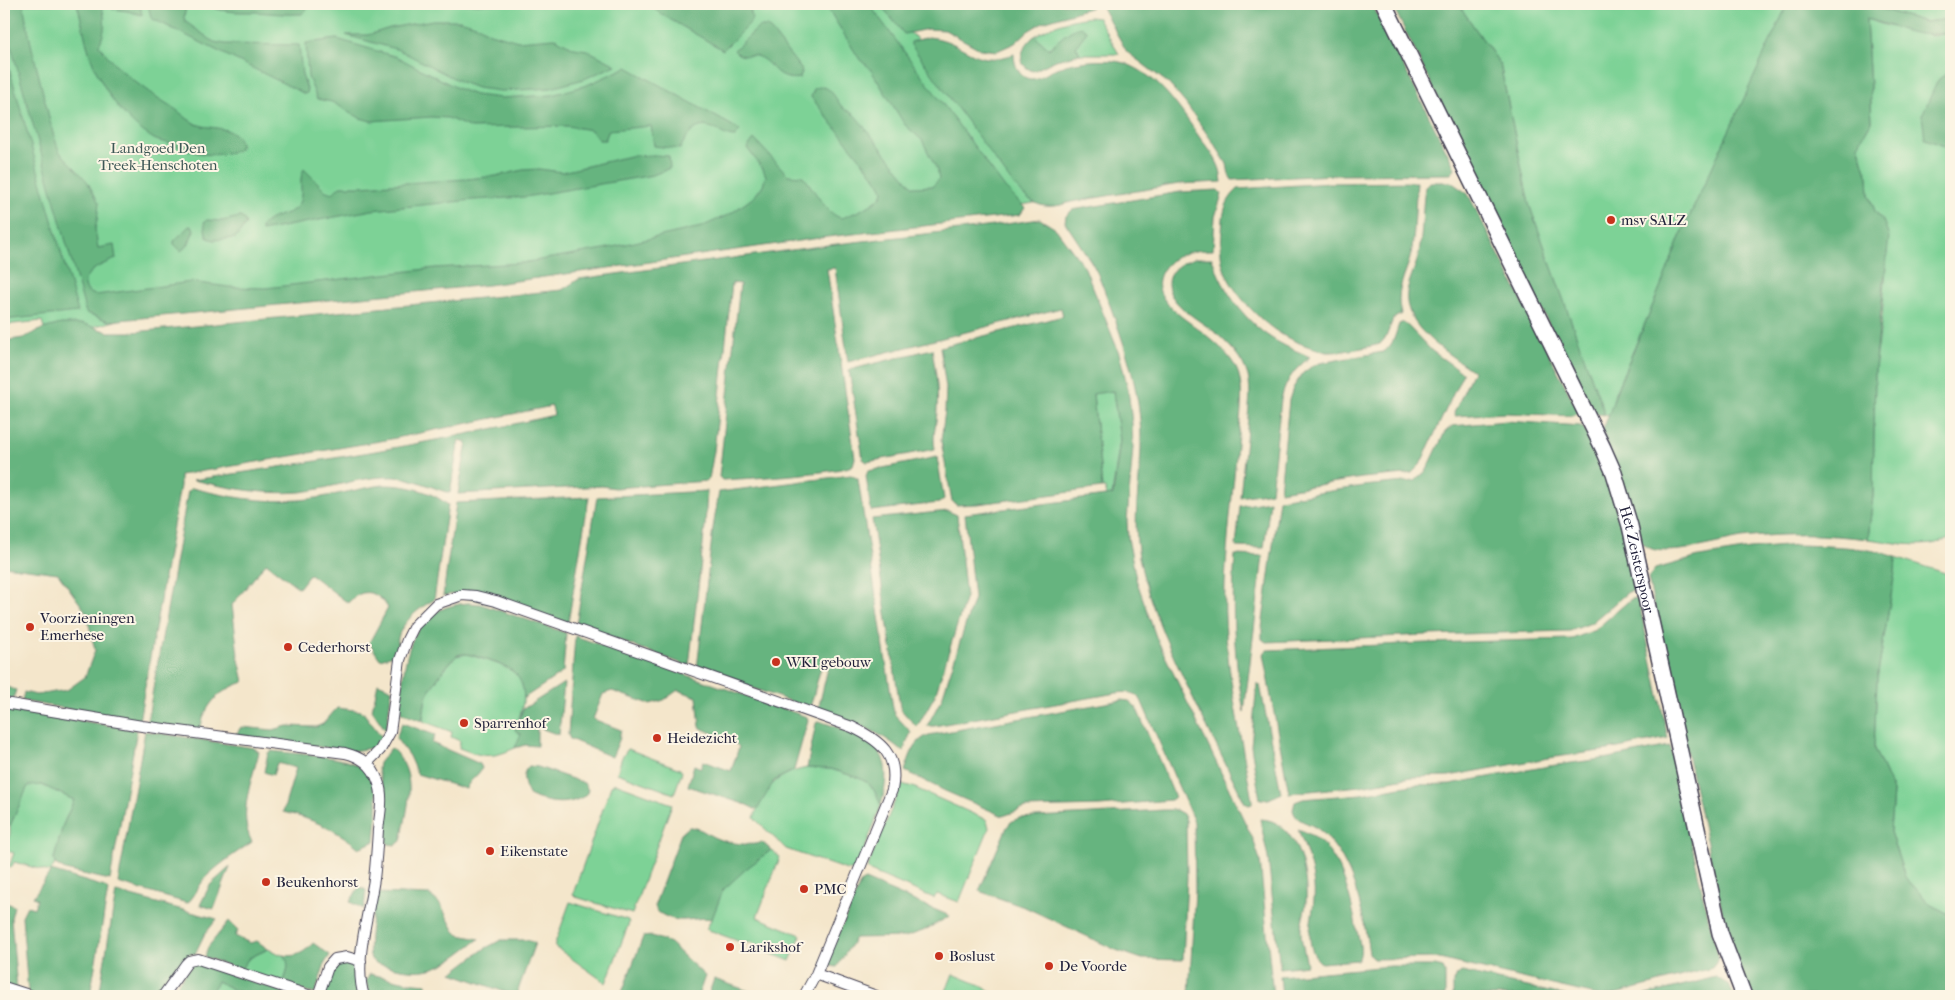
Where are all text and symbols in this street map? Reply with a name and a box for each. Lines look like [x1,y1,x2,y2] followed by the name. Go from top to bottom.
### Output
[98,139,218,174] park label: Landgoed Den Treek-Henschoten
[1621,211,1686,229] place label: msv SALZ
[1605,214,1617,226] marker: msv SALZ
[1615,504,1658,616] street label: Het Zeisterspoor
[39,609,135,644] place label: Voorzieningen Emerhese
[24,621,36,633] marker: Voorzieningen Emerhese
[298,638,371,656] place label: Cederhorst
[282,641,294,653] marker: Cederhorst
[785,653,872,671] place label: WKI gebouw
[770,656,782,668] marker: WKI gebouw
[474,714,549,732] place label: Sparrenhof
[458,717,470,729] marker: Sparrenhof
[667,729,738,747] place label: Heidezicht
[651,732,663,744] marker: Heidezicht
[500,842,568,860] place label: Eikenstate
[484,845,496,857] marker: Eikenstate
[276,873,359,891] place label: Beukenhorst
[260,876,272,888] marker: Beukenhorst
[814,880,847,898] place label: PMC
[798,883,810,895] marker: PMC
[740,938,804,956] place label: Larikshof
[724,941,736,953] marker: Larikshof
[949,947,996,965] place label: Boslust
[933,950,945,962] marker: Boslust
[1059,957,1127,975] place label: De Voorde
[1043,960,1055,972] marker: De Voorde

